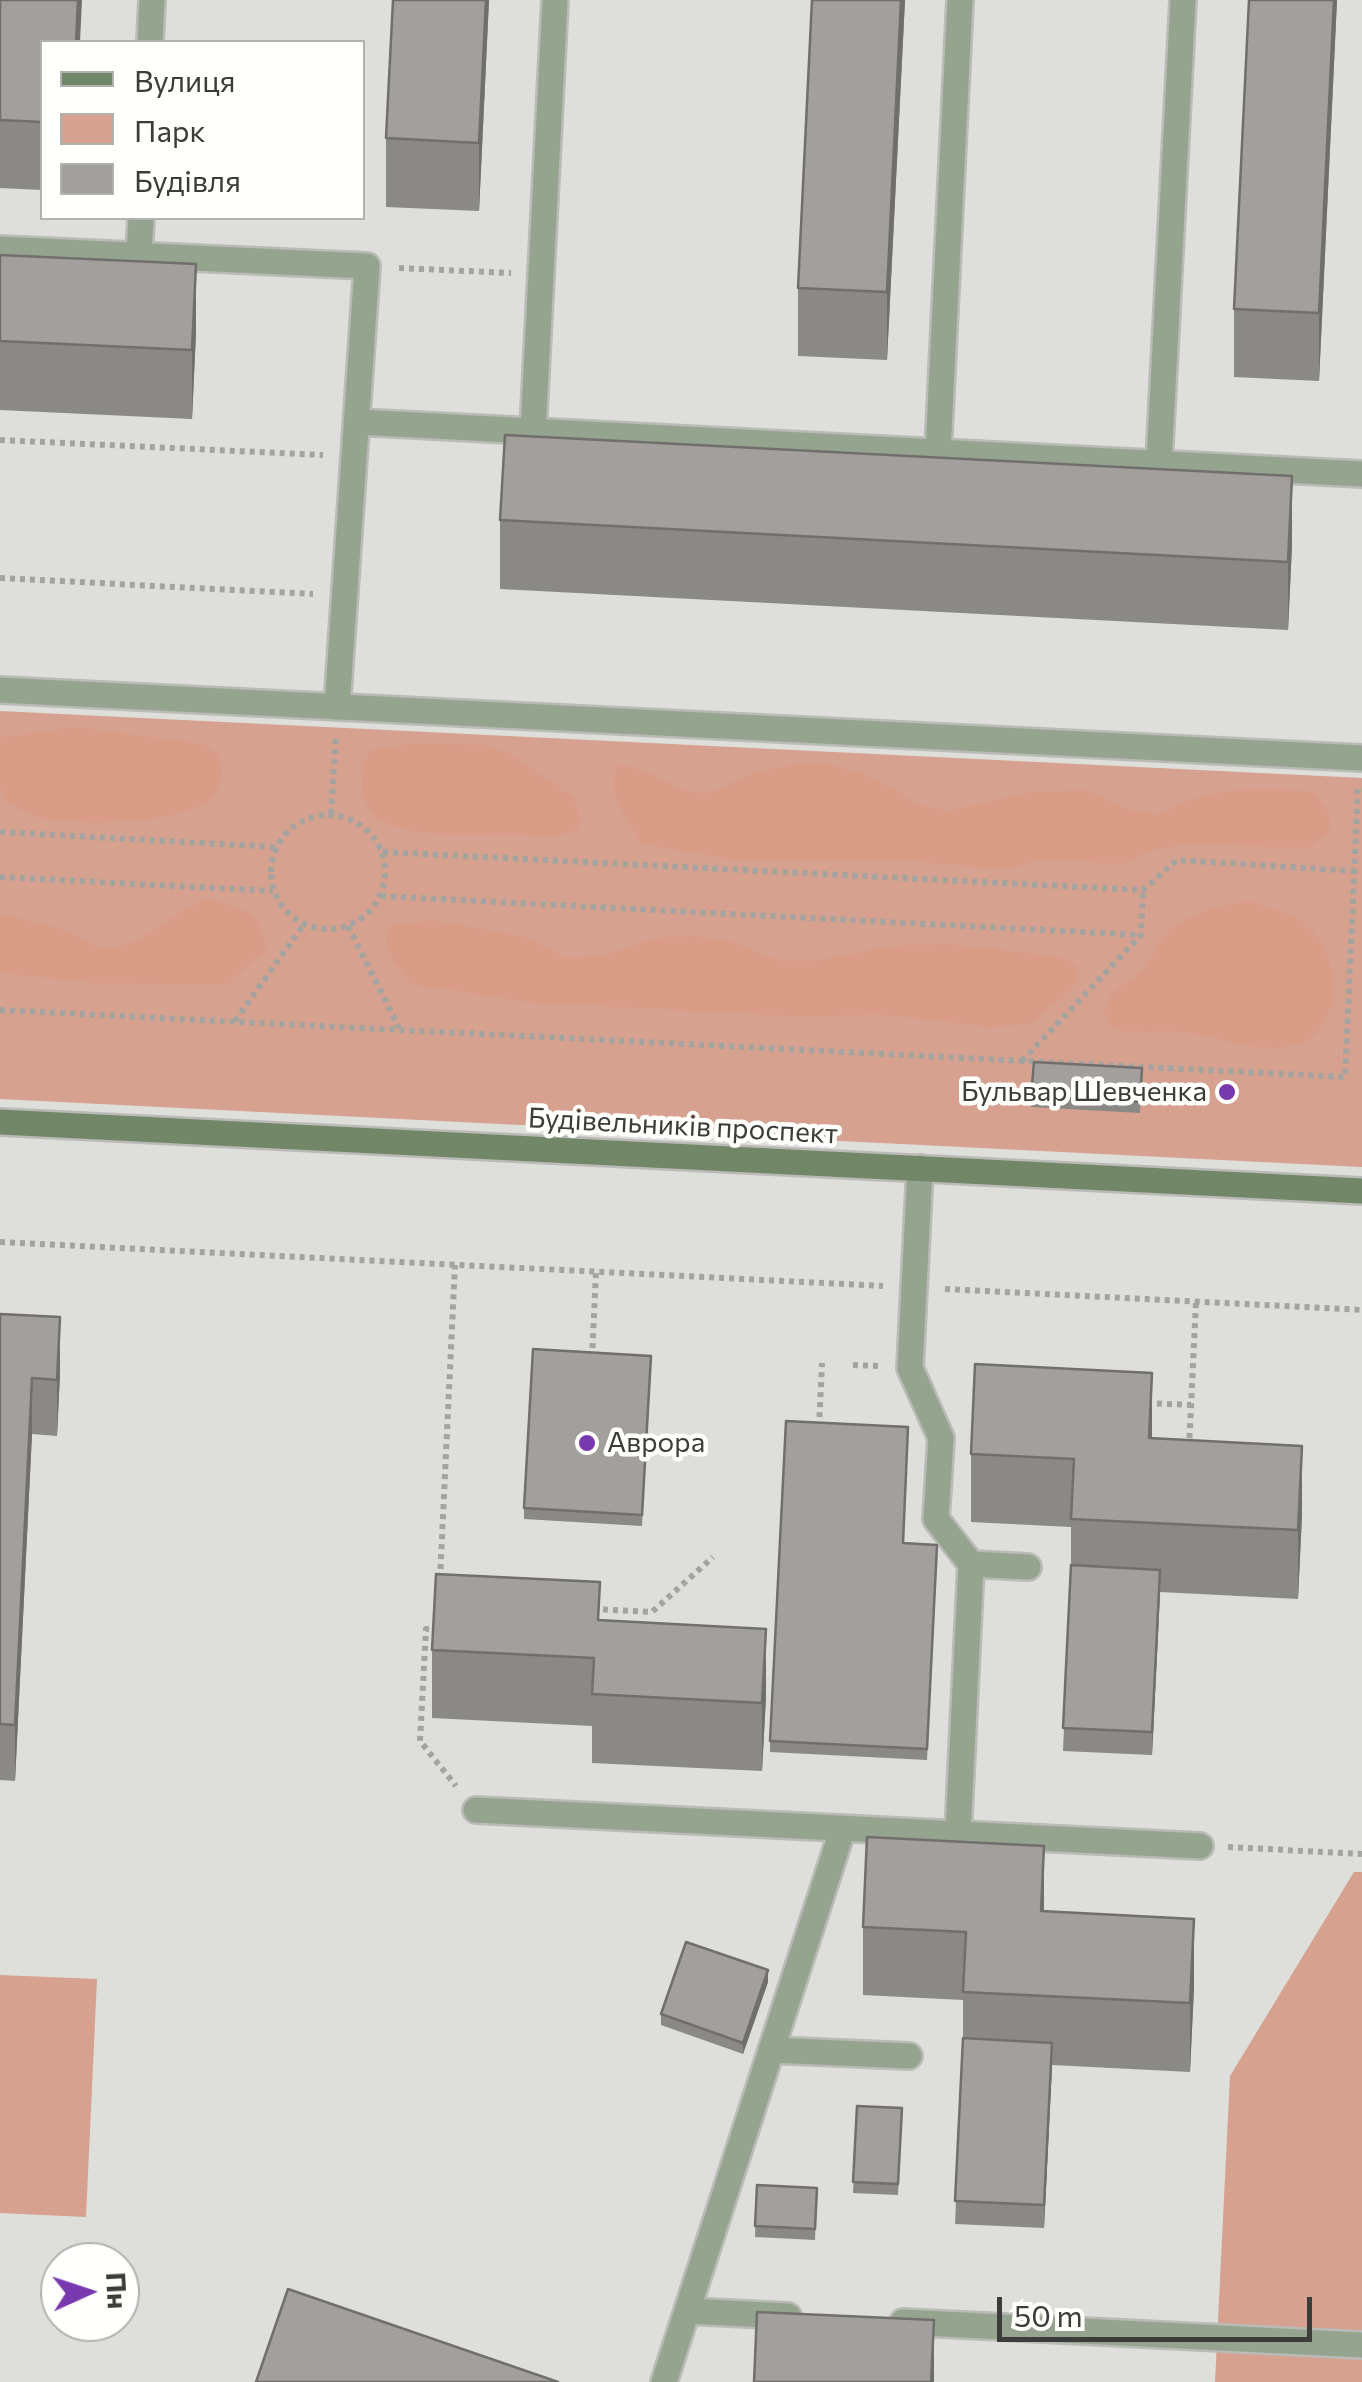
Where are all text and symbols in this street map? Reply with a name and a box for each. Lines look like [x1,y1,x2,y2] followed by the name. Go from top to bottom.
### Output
[40,40,365,220] legend
[134,61,236,98] text: Вулиця
[134,111,206,148] text: Парк
[134,161,241,198] text: Будівля
[961,1075,1207,1109] place label: Бульвар Шевченка
[1216,1081,1238,1103] marker: Бульвар Шевченка
[527,1101,839,1151] street label: Будівельників проспект
[607,1426,705,1460] place label: Аврора
[576,1432,598,1454] marker: Аврора
[40,2242,140,2342] north arrow
[100,2271,136,2310] text: Пн
[1002,2277,1317,2339] scale bar
[1014,2296,1083,2333] text: 50 m

